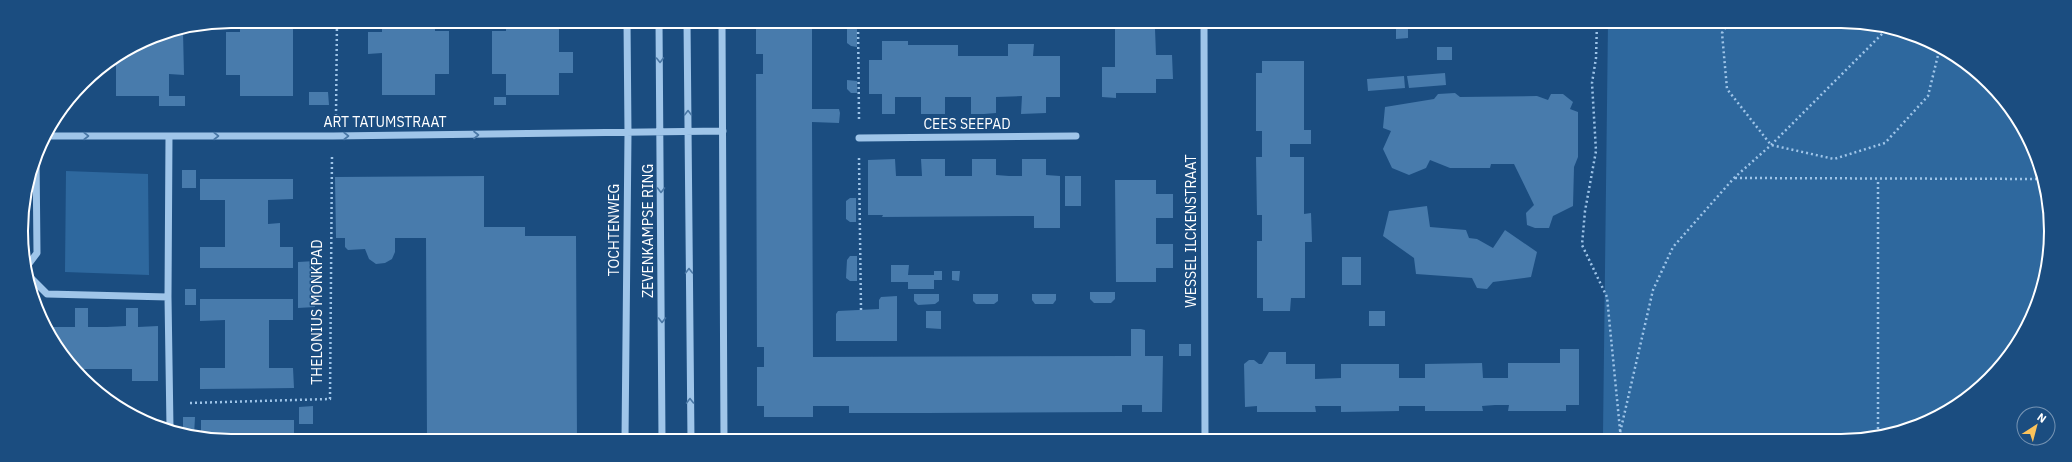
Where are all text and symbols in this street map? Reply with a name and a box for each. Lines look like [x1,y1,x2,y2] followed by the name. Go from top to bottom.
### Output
[656,57,664,63] one-way arrow
[684,110,692,116] one-way arrow
[323,113,447,131] street label: ART TATUMSTRAAT
[923,115,1011,133] street label: CEES SEEPAD
[473,131,479,139] one-way arrow
[83,132,89,140] one-way arrow
[213,132,219,140] one-way arrow
[343,132,349,140] one-way arrow
[1182,154,1200,308] street label: WESSEL ILCKENSTRAAT
[639,164,657,298] street label: ZEVENKAMPSE RING
[605,184,623,276] street label: TOCHTENWEG
[657,187,665,193] one-way arrow
[308,239,326,385] street label: THELONIUS MONKPAD
[685,268,693,274] one-way arrow
[658,317,666,323] one-way arrow
[686,398,694,404] one-way arrow
[2016,406,2056,446] north arrow
[2035,410,2049,426] text: N

